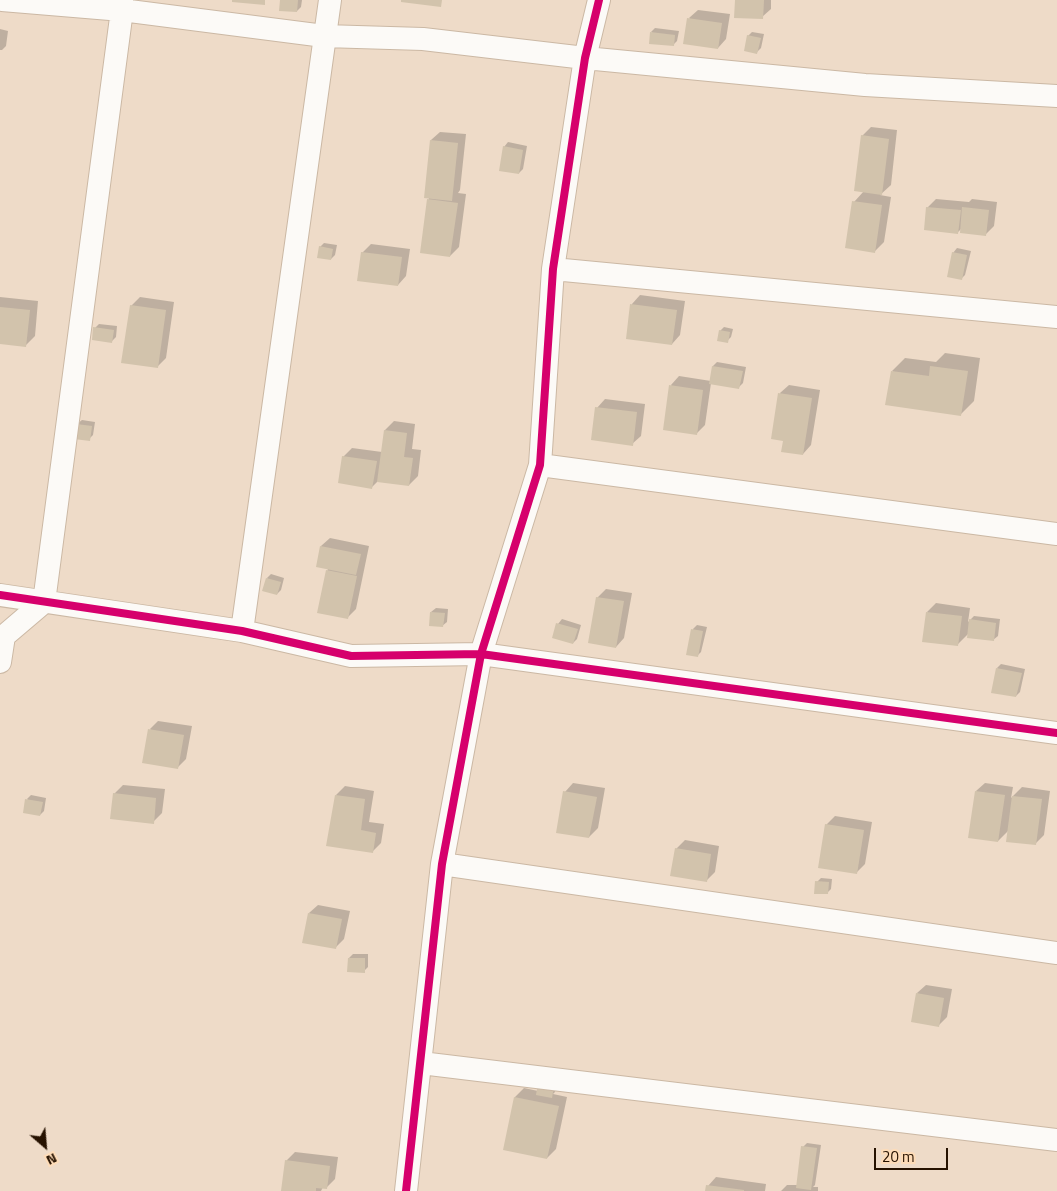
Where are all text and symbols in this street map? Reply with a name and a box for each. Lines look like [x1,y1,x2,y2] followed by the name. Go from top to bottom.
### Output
[20,1121,70,1171] north arrow
[877,1138,951,1170] scale bar
[882,1145,915,1168] text: 20 m
[43,1148,61,1171] text: N

